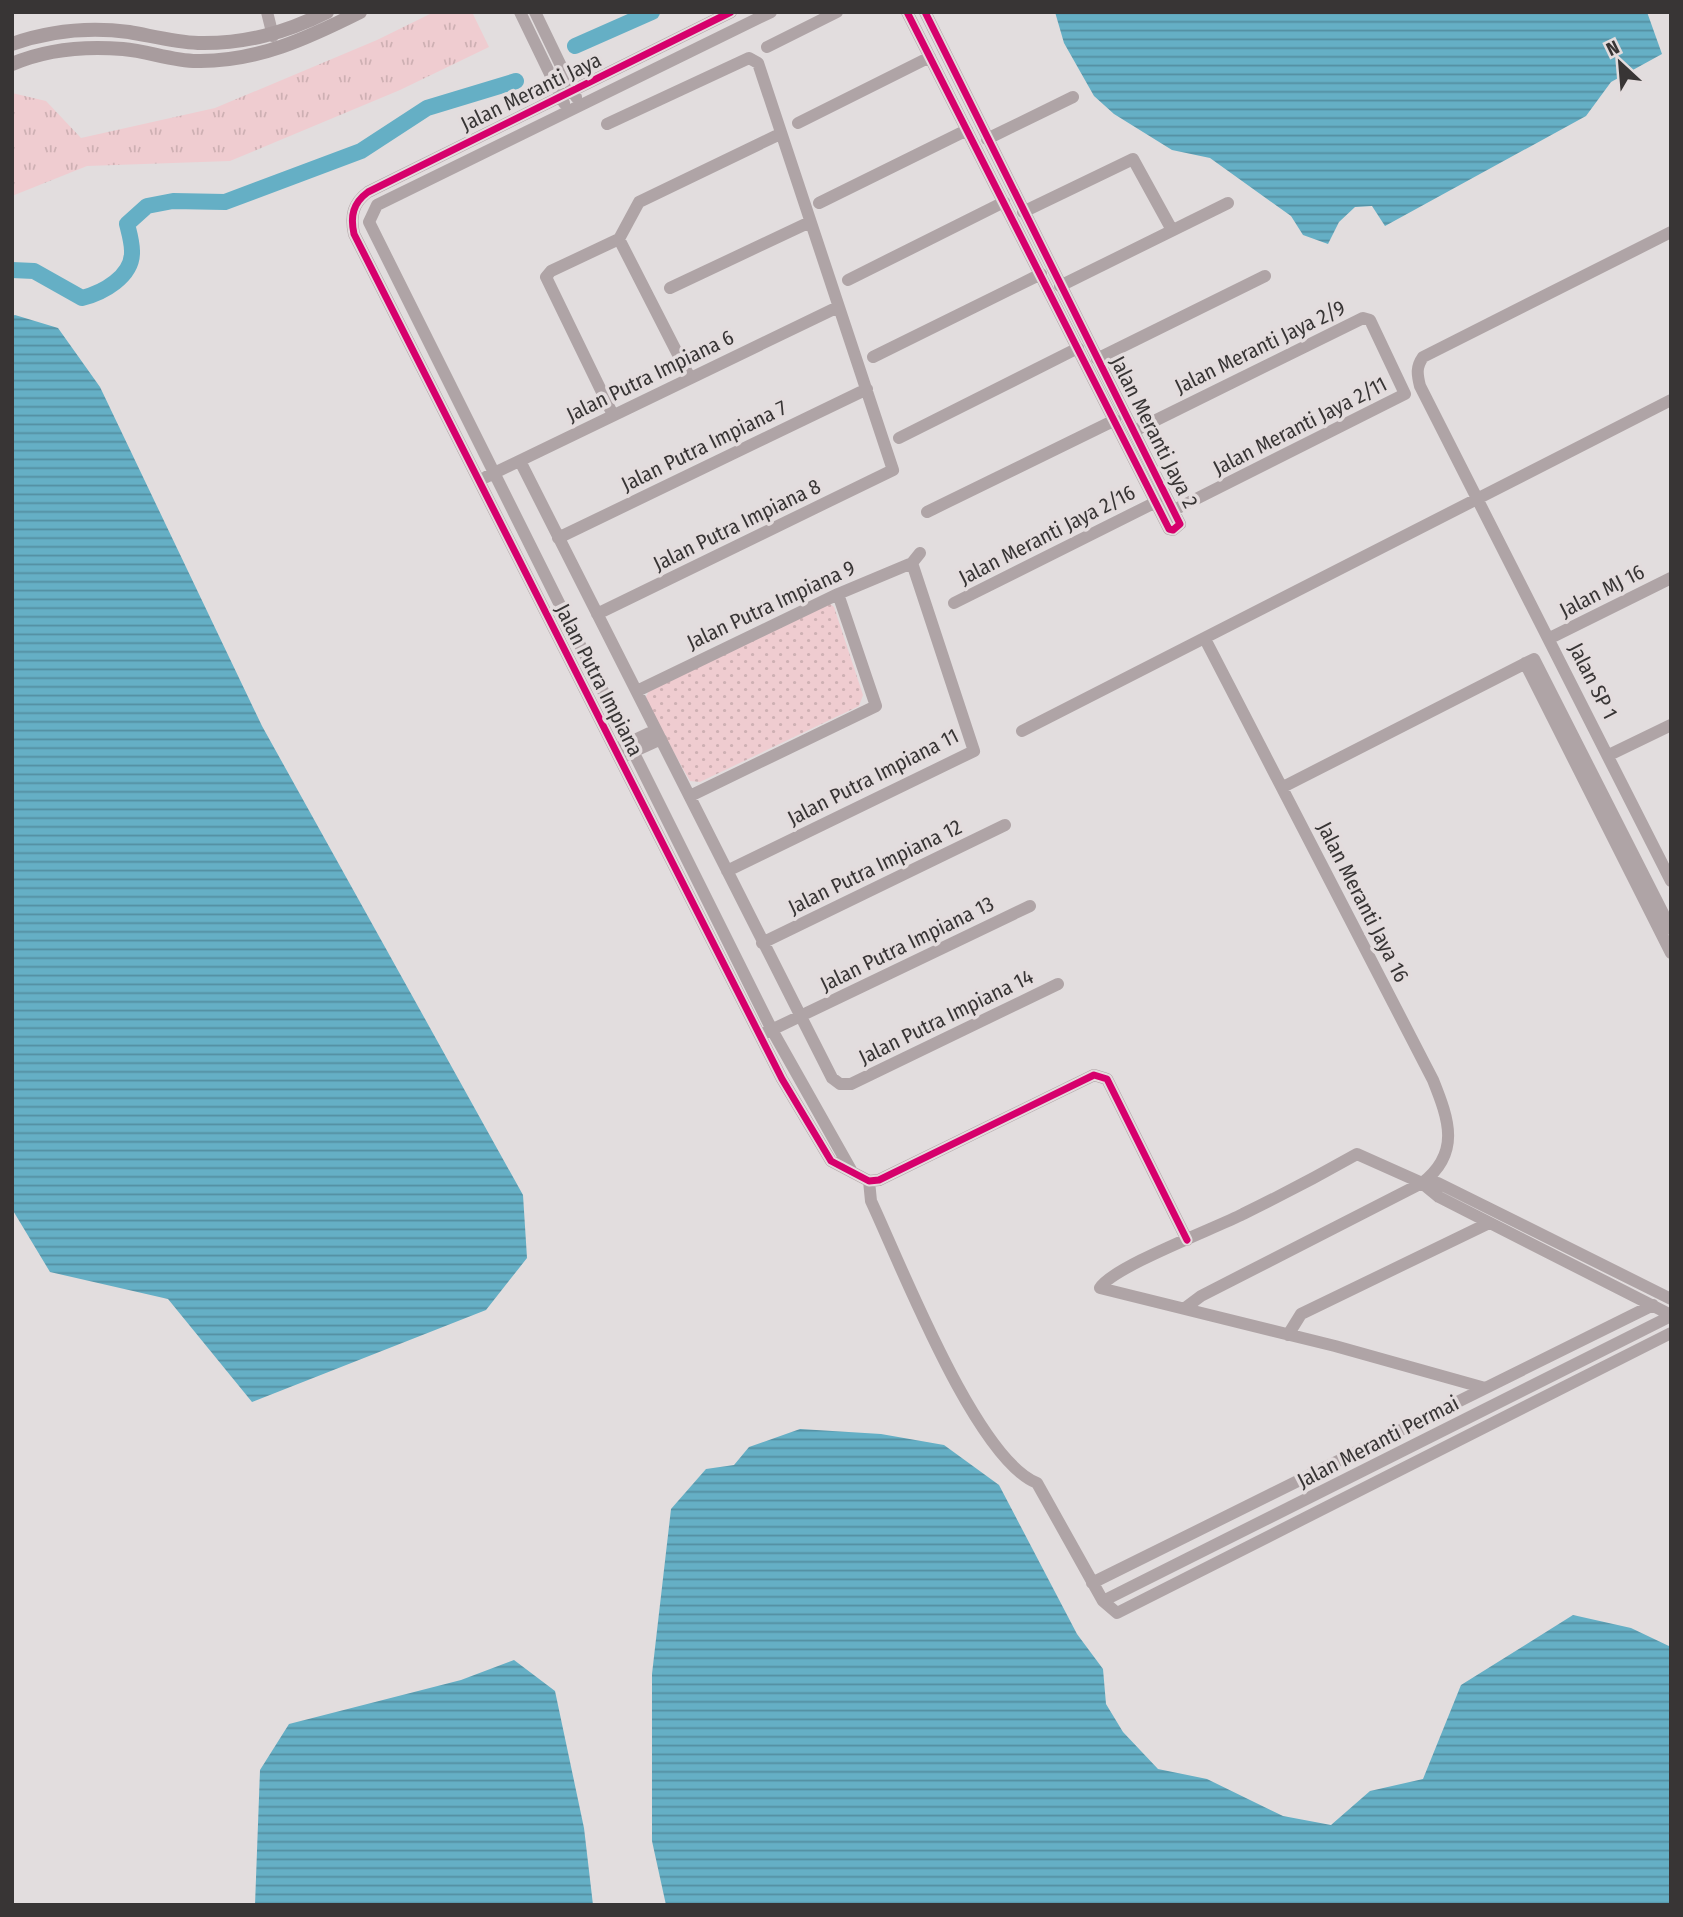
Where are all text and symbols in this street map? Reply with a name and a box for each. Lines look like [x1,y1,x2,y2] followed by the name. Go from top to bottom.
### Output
[1585,28,1655,98] north arrow
[1603,35,1623,61] text: N
[457,47,605,137] street label: Jalan Meranti Jaya
[1171,294,1349,400] street label: Jalan Meranti Jaya 2/9
[562,324,738,428] street label: Jalan Putra Impiana 6
[1104,352,1204,512] street label: Jalan Meranti Jaya 2
[1209,371,1391,481] street label: Jalan Meranti Jaya 2/11
[617,395,791,497] street label: Jalan Putra Impiana 7
[649,473,825,577] street label: Jalan Putra Impiana 8
[954,479,1140,591] street label: Jalan Meranti Jaya 2/16
[683,555,859,655] street label: Jalan Putra Impiana 9
[1555,559,1649,623] street label: Jalan MJ 16
[549,599,649,761] street label: Jalan Putra Impiana
[1563,639,1623,723] street label: Jalan SP 1
[783,723,963,831] street label: Jalan Putra Impiana 11
[784,814,966,920] street label: Jalan Putra Impiana 12
[1311,817,1415,987] street label: Jalan Meranti Jaya 16
[816,891,998,997] street label: Jalan Putra Impiana 13
[855,963,1037,1071] street label: Jalan Putra Impiana 14
[1293,1390,1463,1494] street label: Jalan Meranti Permai

